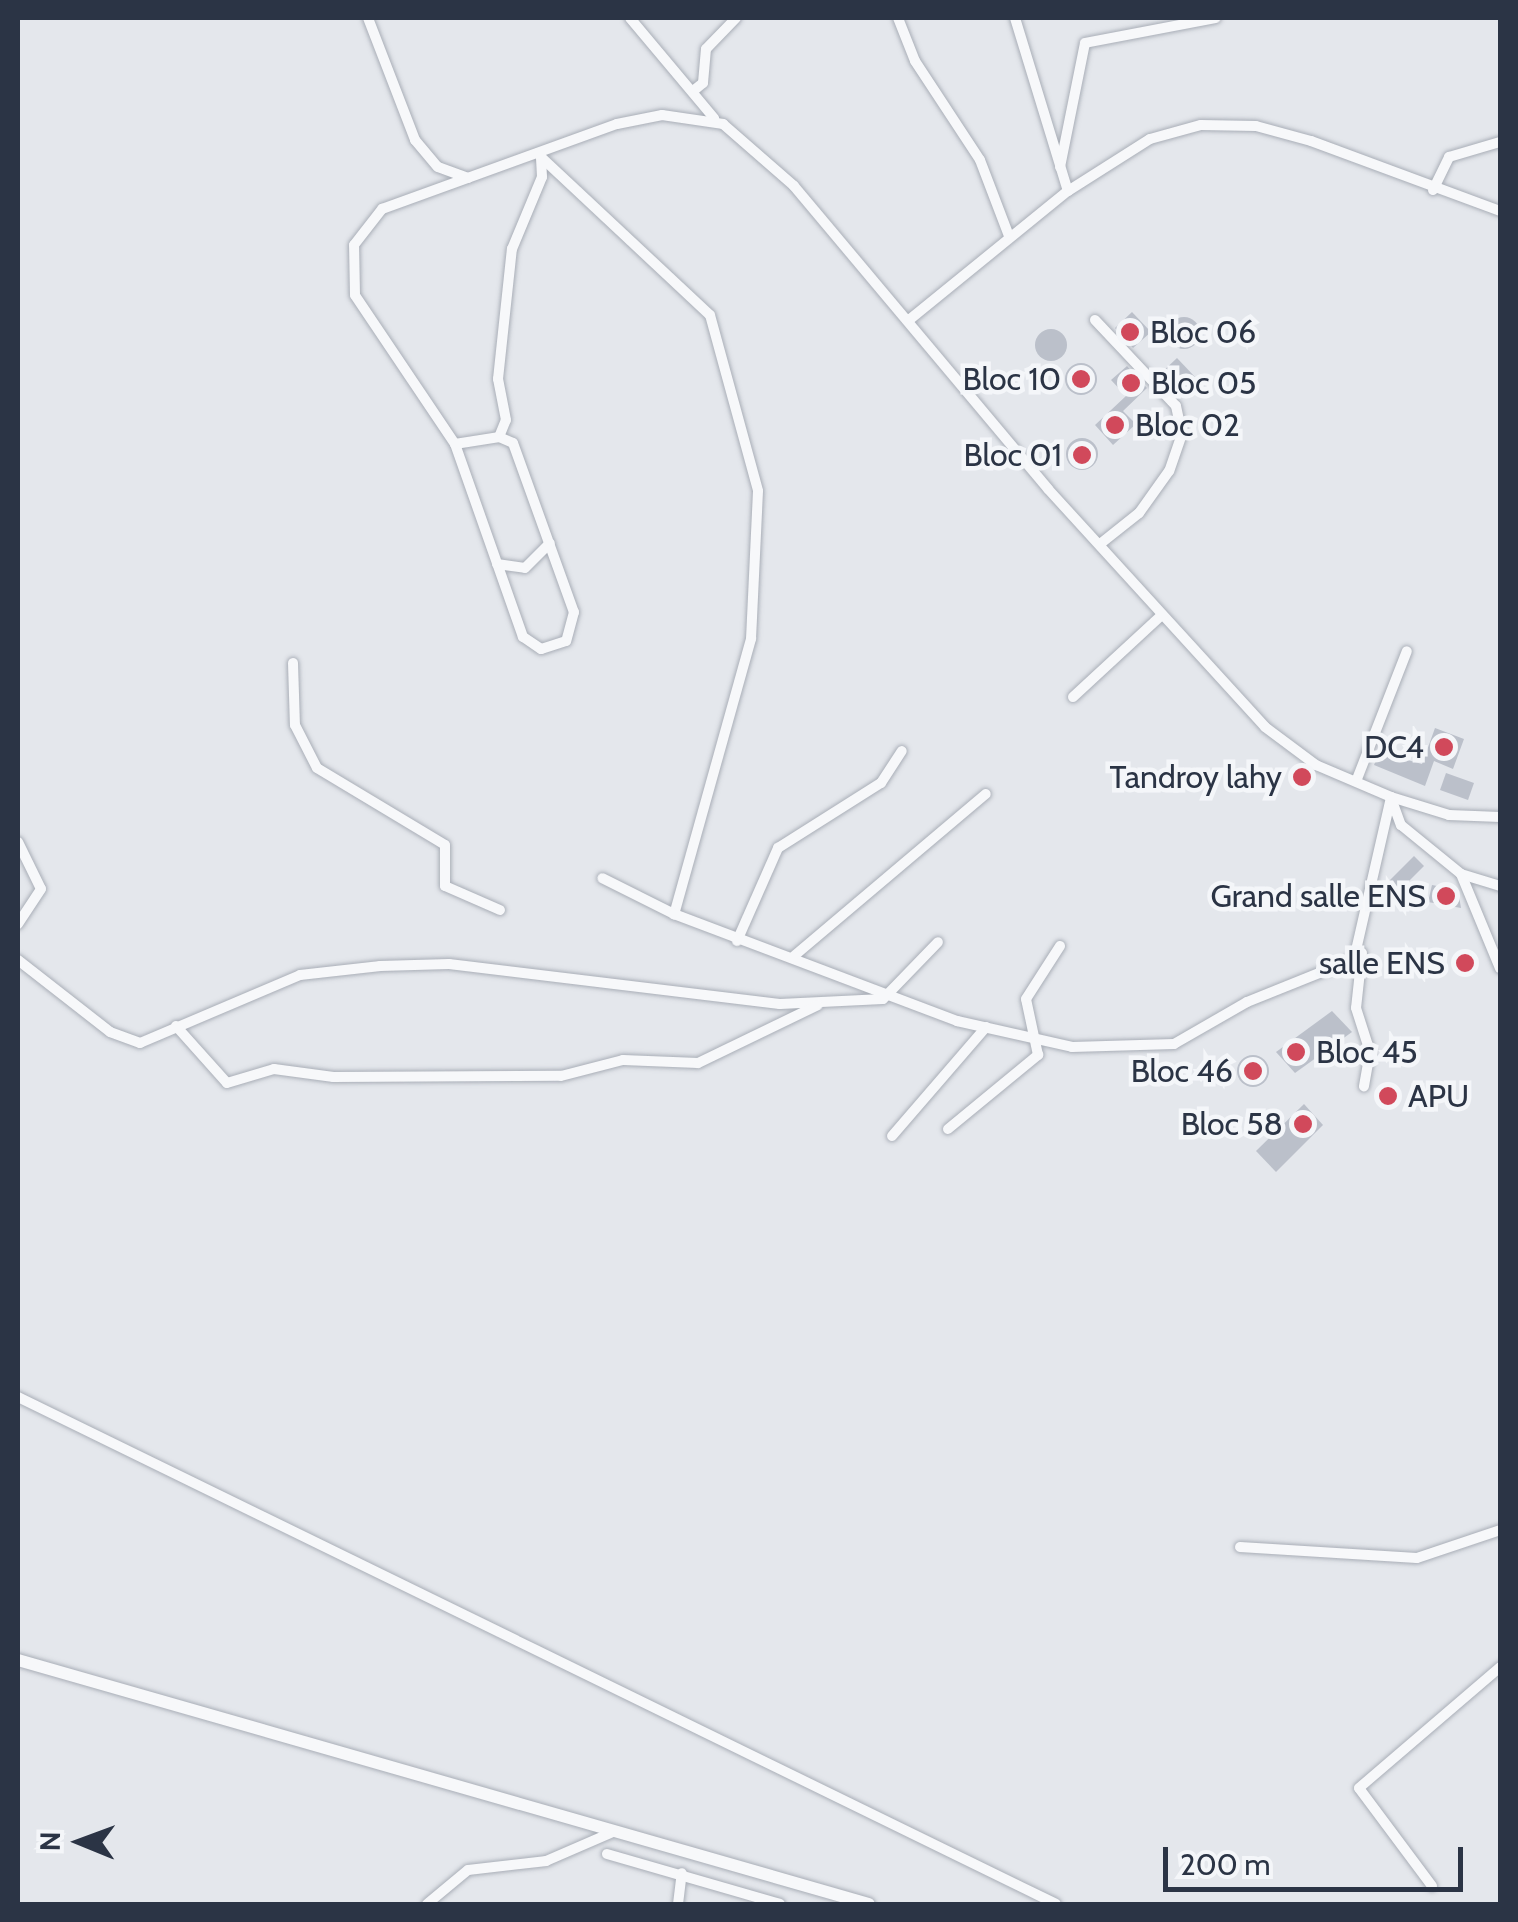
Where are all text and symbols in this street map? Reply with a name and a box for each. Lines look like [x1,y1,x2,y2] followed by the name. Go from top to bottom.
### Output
[1150,313,1256,351] place label: Bloc 06
[1119,321,1141,343] marker: Bloc 06
[963,360,1061,398] place label: Bloc 10
[1151,364,1256,402] place label: Bloc 05
[1070,368,1092,390] marker: Bloc 10
[1120,372,1142,394] marker: Bloc 05
[1135,406,1240,444] place label: Bloc 02
[1104,414,1126,436] marker: Bloc 02
[964,436,1062,474] place label: Bloc 01
[1071,444,1093,466] marker: Bloc 01
[1364,728,1424,766] place label: DC4
[1433,736,1455,758] marker: DC4
[1110,758,1282,796] place label: Tandroy lahy
[1291,766,1313,788] marker: Tandroy lahy
[1211,877,1426,915] place label: Grand salle ENS
[1435,885,1457,907] marker: Grand salle ENS
[1319,944,1445,982] place label: salle ENS
[1454,952,1476,974] marker: salle ENS
[1316,1033,1417,1071] place label: Bloc 45
[1285,1041,1307,1063] marker: Bloc 45
[1131,1052,1233,1090] place label: Bloc 46
[1242,1060,1264,1082] marker: Bloc 46
[1408,1077,1469,1115] place label: APU
[1377,1085,1399,1107] marker: APU
[1181,1105,1283,1143] place label: Bloc 58
[1292,1113,1314,1135] marker: Bloc 58
[30,1792,130,1892] north arrow
[1168,1827,1468,1889] scale bar
[33,1831,67,1852] text: N
[1180,1846,1271,1883] text: 200 m

